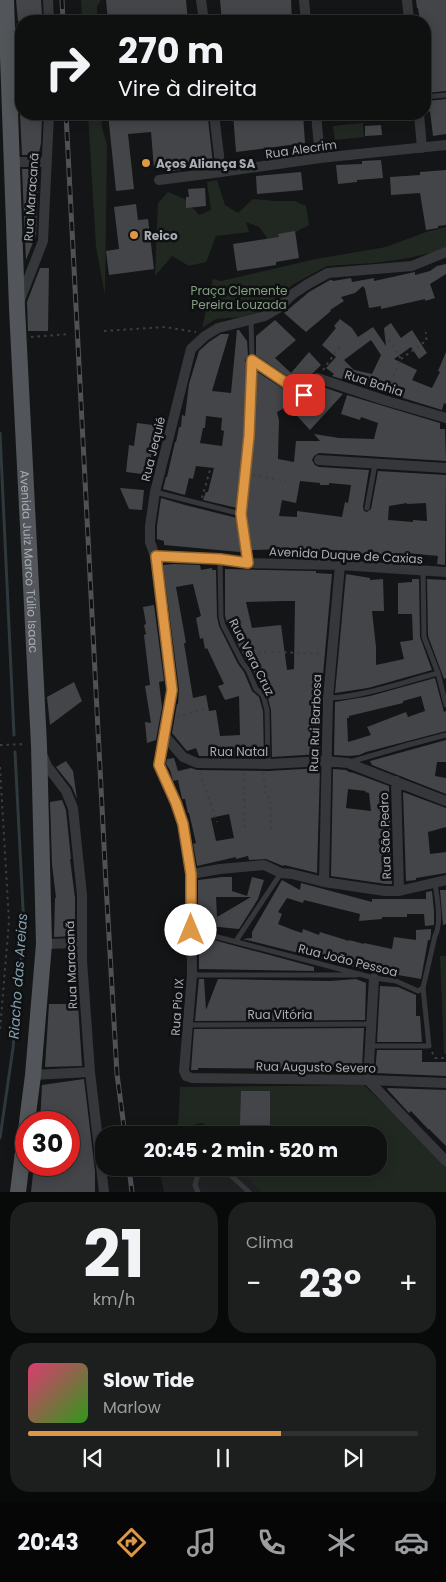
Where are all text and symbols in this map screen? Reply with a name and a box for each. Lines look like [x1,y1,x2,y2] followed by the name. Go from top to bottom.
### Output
[118,26,224,75] text: 270 m
[35,35,100,100] icon: right
[118,73,257,104] text: Vire à direita
[264,136,338,162] street label: Rua Alecrim
[19,152,43,242] street label: Rua Maracanã
[156,155,255,172] place label: Aços Aliança SA
[140,157,152,169] marker: Aços Aliança SA
[144,227,178,244] place label: Reico
[128,229,140,241] marker: Reico
[190,282,288,313] park label: Praça Clemente Pereira Louzada
[343,366,405,400] street label: Rua Bahia
[283,374,325,416] pin
[290,381,318,409] icon: arrive
[137,415,169,483] street label: Rua Jequié
[17,470,43,653] street label: Avenida Juiz Marco Túlio Isaac
[269,542,423,568] street label: Avenida Duque de Caxias
[225,615,279,699] street label: Rua Vera Cruz
[305,674,325,772] street label: Rua Rui Barbosa
[210,743,268,760] street label: Rua Natal
[375,792,395,880] street label: Rua São Pedro
[164,903,216,955] position arrow
[4,912,32,1040] water label: Riacho das Areias
[61,920,81,1010] street label: Rua Maracanã
[296,939,400,981] street label: Rua João Pessoa
[167,978,187,1036] street label: Rua Pio IX
[248,1006,312,1023] street label: Rua Vitória
[256,1057,377,1077] street label: Rua Augusto Severo
[15,1111,80,1176] speed limit sign: 30
[144,1137,338,1164] text: 20:45 · 2 min · 520 m
[83,1209,145,1300] text: 21
[246,1231,294,1254] text: Clima
[299,1257,361,1310] text: 23°
[246,1264,261,1303] text: −
[399,1264,418,1303] text: +
[93,1288,135,1311] text: km/h
[103,1367,194,1394] text: Slow Tide
[103,1396,161,1419] text: Marlow
[79,1444,107,1472] icon: previous
[209,1444,237,1472] icon: pause
[339,1444,367,1472] icon: next
[114,1525,149,1560] icon: directions
[184,1525,219,1560] icon: music
[254,1525,289,1560] icon: phone
[324,1525,359,1560] icon: climate
[394,1525,429,1560] icon: car
[17,1527,79,1558] text: 20:43

